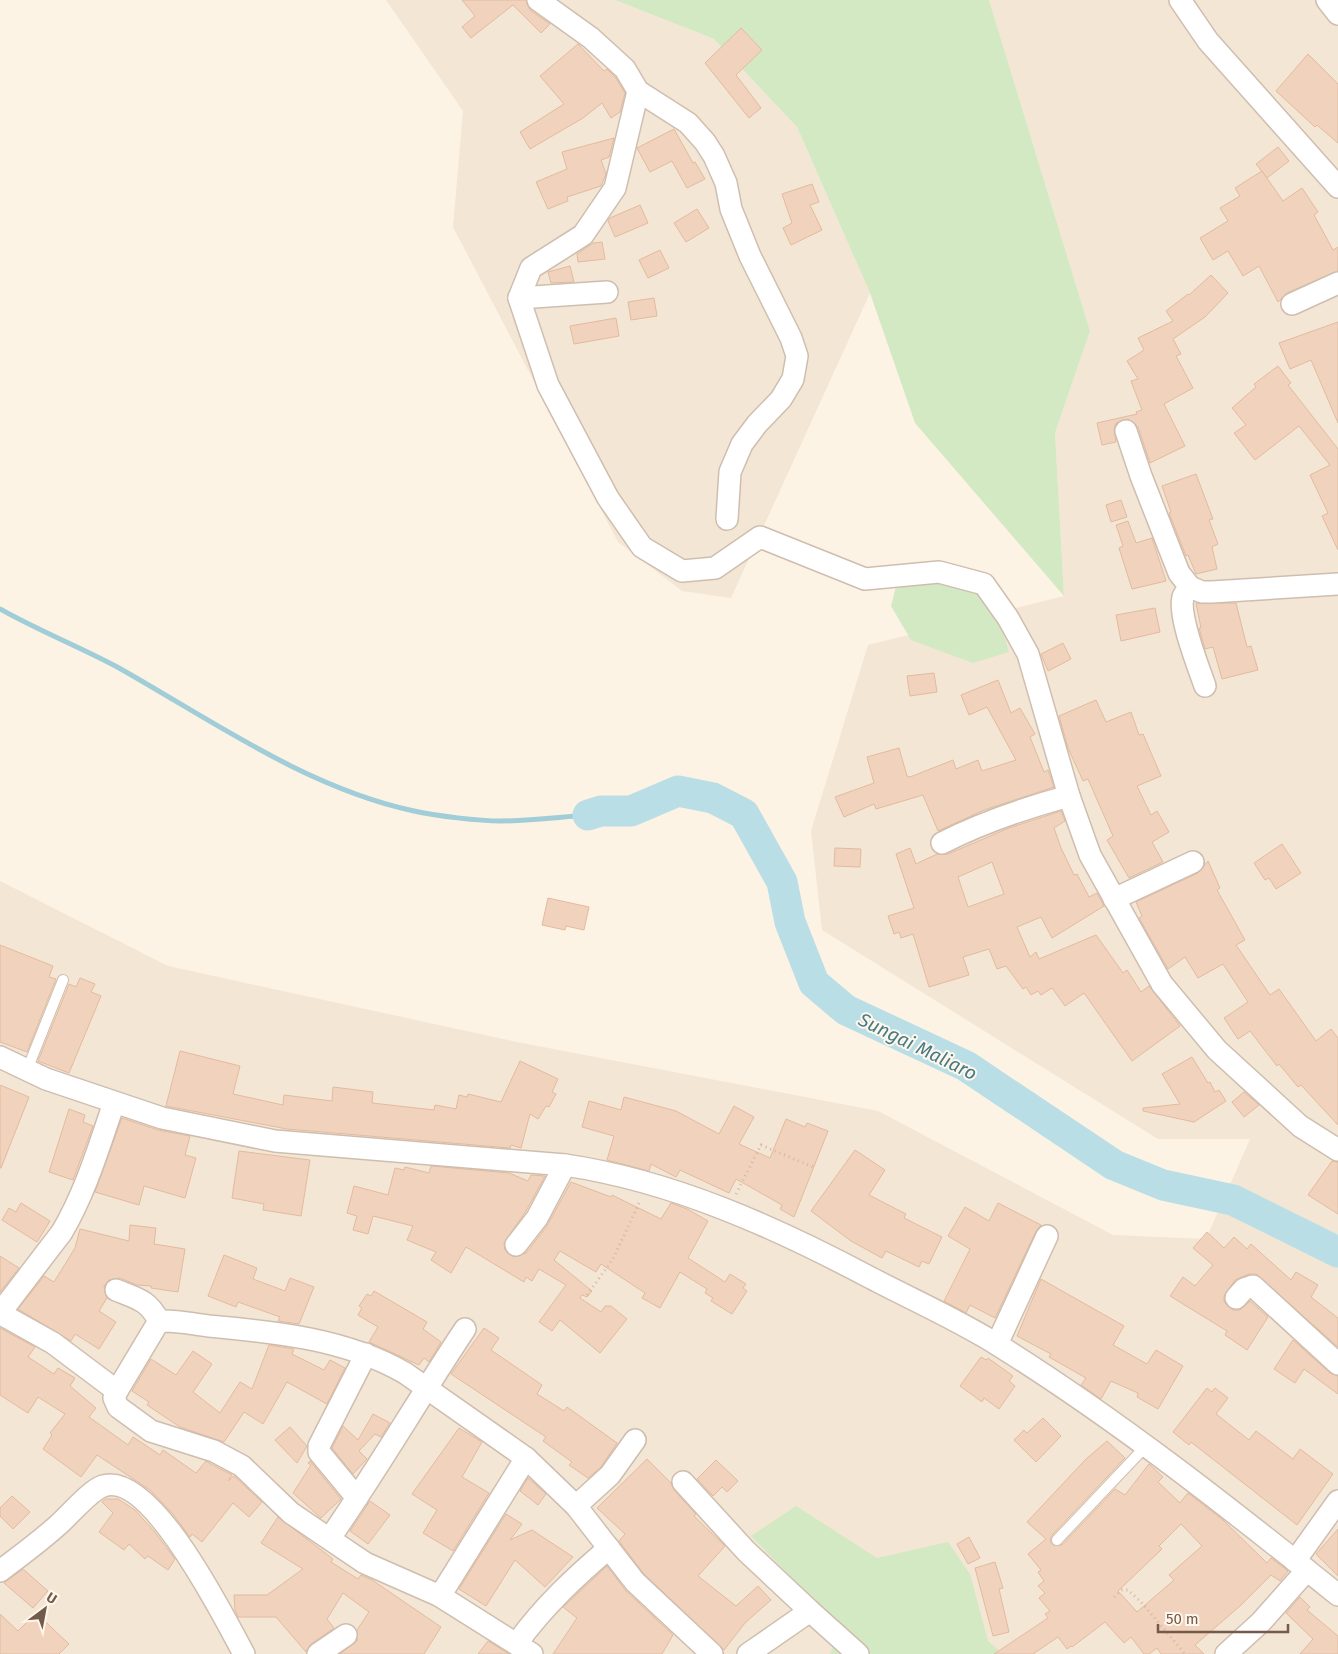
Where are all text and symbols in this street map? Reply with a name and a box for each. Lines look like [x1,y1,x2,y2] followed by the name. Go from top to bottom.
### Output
[854,1007,981,1085] water label: Sungai Maliaro
[20,1584,70,1634] north arrow
[43,1589,60,1608] text: U
[1158,1602,1288,1634] scale bar
[1166,1610,1199,1628] text: 50 m

